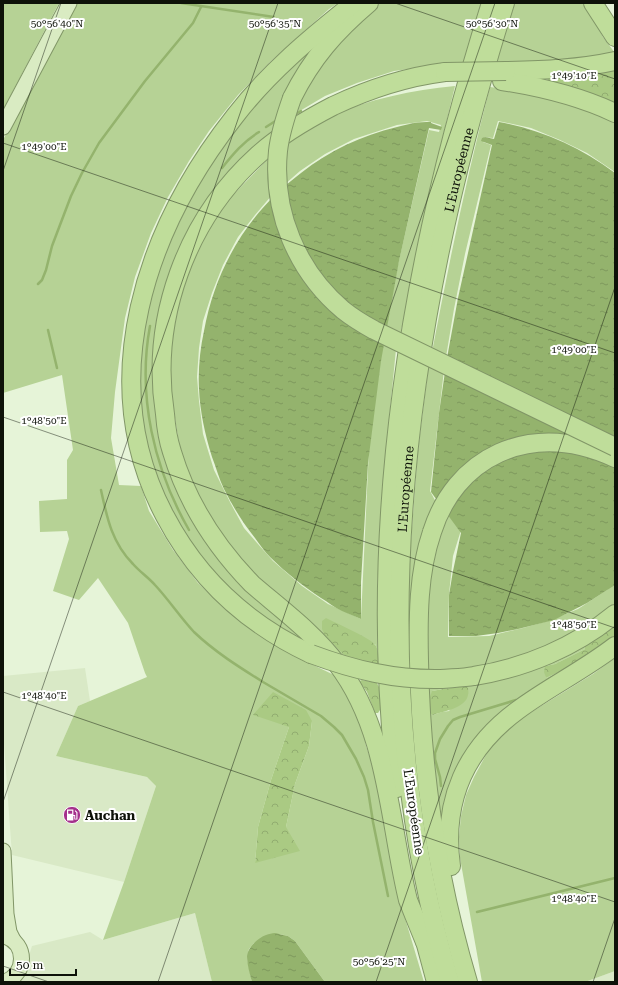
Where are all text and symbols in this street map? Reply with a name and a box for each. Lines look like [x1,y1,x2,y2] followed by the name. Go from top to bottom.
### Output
[31,18,83,29] text: 50°56'40"N
[249,18,301,29] text: 50°56'35"N
[466,18,518,29] text: 50°56'30"N
[551,70,597,81] text: 1°49'10"E
[441,126,476,213] street label: L'Européenne
[21,141,67,152] text: 1°49'00"E
[551,344,597,355] text: 1°49'00"E
[21,415,67,426] text: 1°48'50"E
[394,445,416,533] street label: L'Européenne
[551,619,597,630] text: 1°48'50"E
[21,690,67,701] text: 1°48'40"E
[401,768,427,856] street label: L'Européenne
[62,805,82,825] fuel station icon: Auchan
[85,808,136,823] place label: Auchan
[551,893,597,904] text: 1°48'40"E
[10,951,76,977] scale bar
[353,956,405,967] text: 50°56'25"N
[16,958,43,972] text: 50 m

